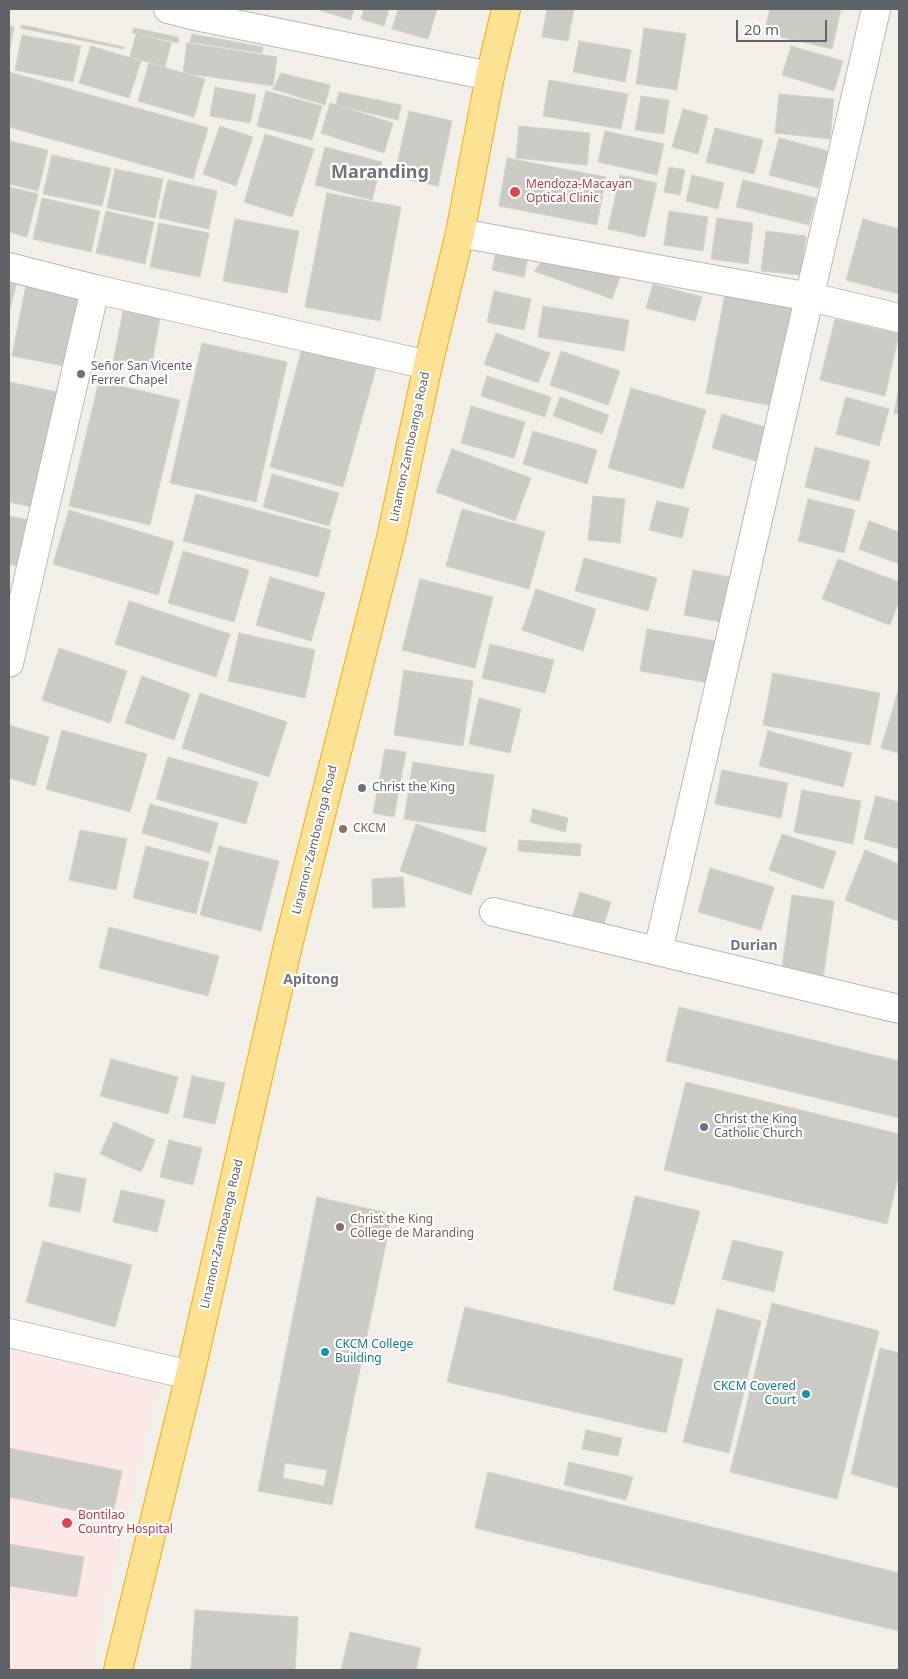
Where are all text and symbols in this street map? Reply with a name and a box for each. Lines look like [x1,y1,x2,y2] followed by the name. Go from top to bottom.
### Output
[738,10,829,42] scale bar
[744,19,779,39] text: 20 m
[331,162,429,184] district label: Maranding
[526,178,632,206] place label: Mendoza-Macayan Optical Clinic
[508,185,522,199] marker: Mendoza-Macayan Optical Clinic
[91,360,192,388] place label: Señor San Vicente Ferrer Chapel
[75,368,87,380] marker: Señor San Vicente Ferrer Chapel
[387,371,433,523] street label: Linamon-Zamboanga Road
[290,764,340,916] street label: Linamon-Zamboanga Road
[372,781,455,795] place label: Christ the King
[356,782,368,794] marker: Christ the King
[353,822,386,836] place label: CKCM
[337,823,349,835] marker: CKCM
[730,938,778,954] district label: Durian
[283,972,339,988] district label: Apitong
[714,1113,803,1141] place label: Christ the King Catholic Church
[698,1121,710,1133] marker: Christ the King Catholic Church
[198,1158,246,1310] street label: Linamon-Zamboanga Road
[350,1213,474,1241] place label: Christ the King College de Maranding
[334,1221,346,1233] marker: Christ the King College de Maranding
[335,1338,413,1366] place label: CKCM College Building
[319,1346,331,1358] marker: CKCM College Building
[713,1380,796,1408] place label: CKCM Covered Court
[800,1388,812,1400] marker: CKCM Covered Court
[78,1509,173,1537] place label: Bontilao Country Hospital
[60,1516,74,1530] marker: Bontilao Country Hospital

